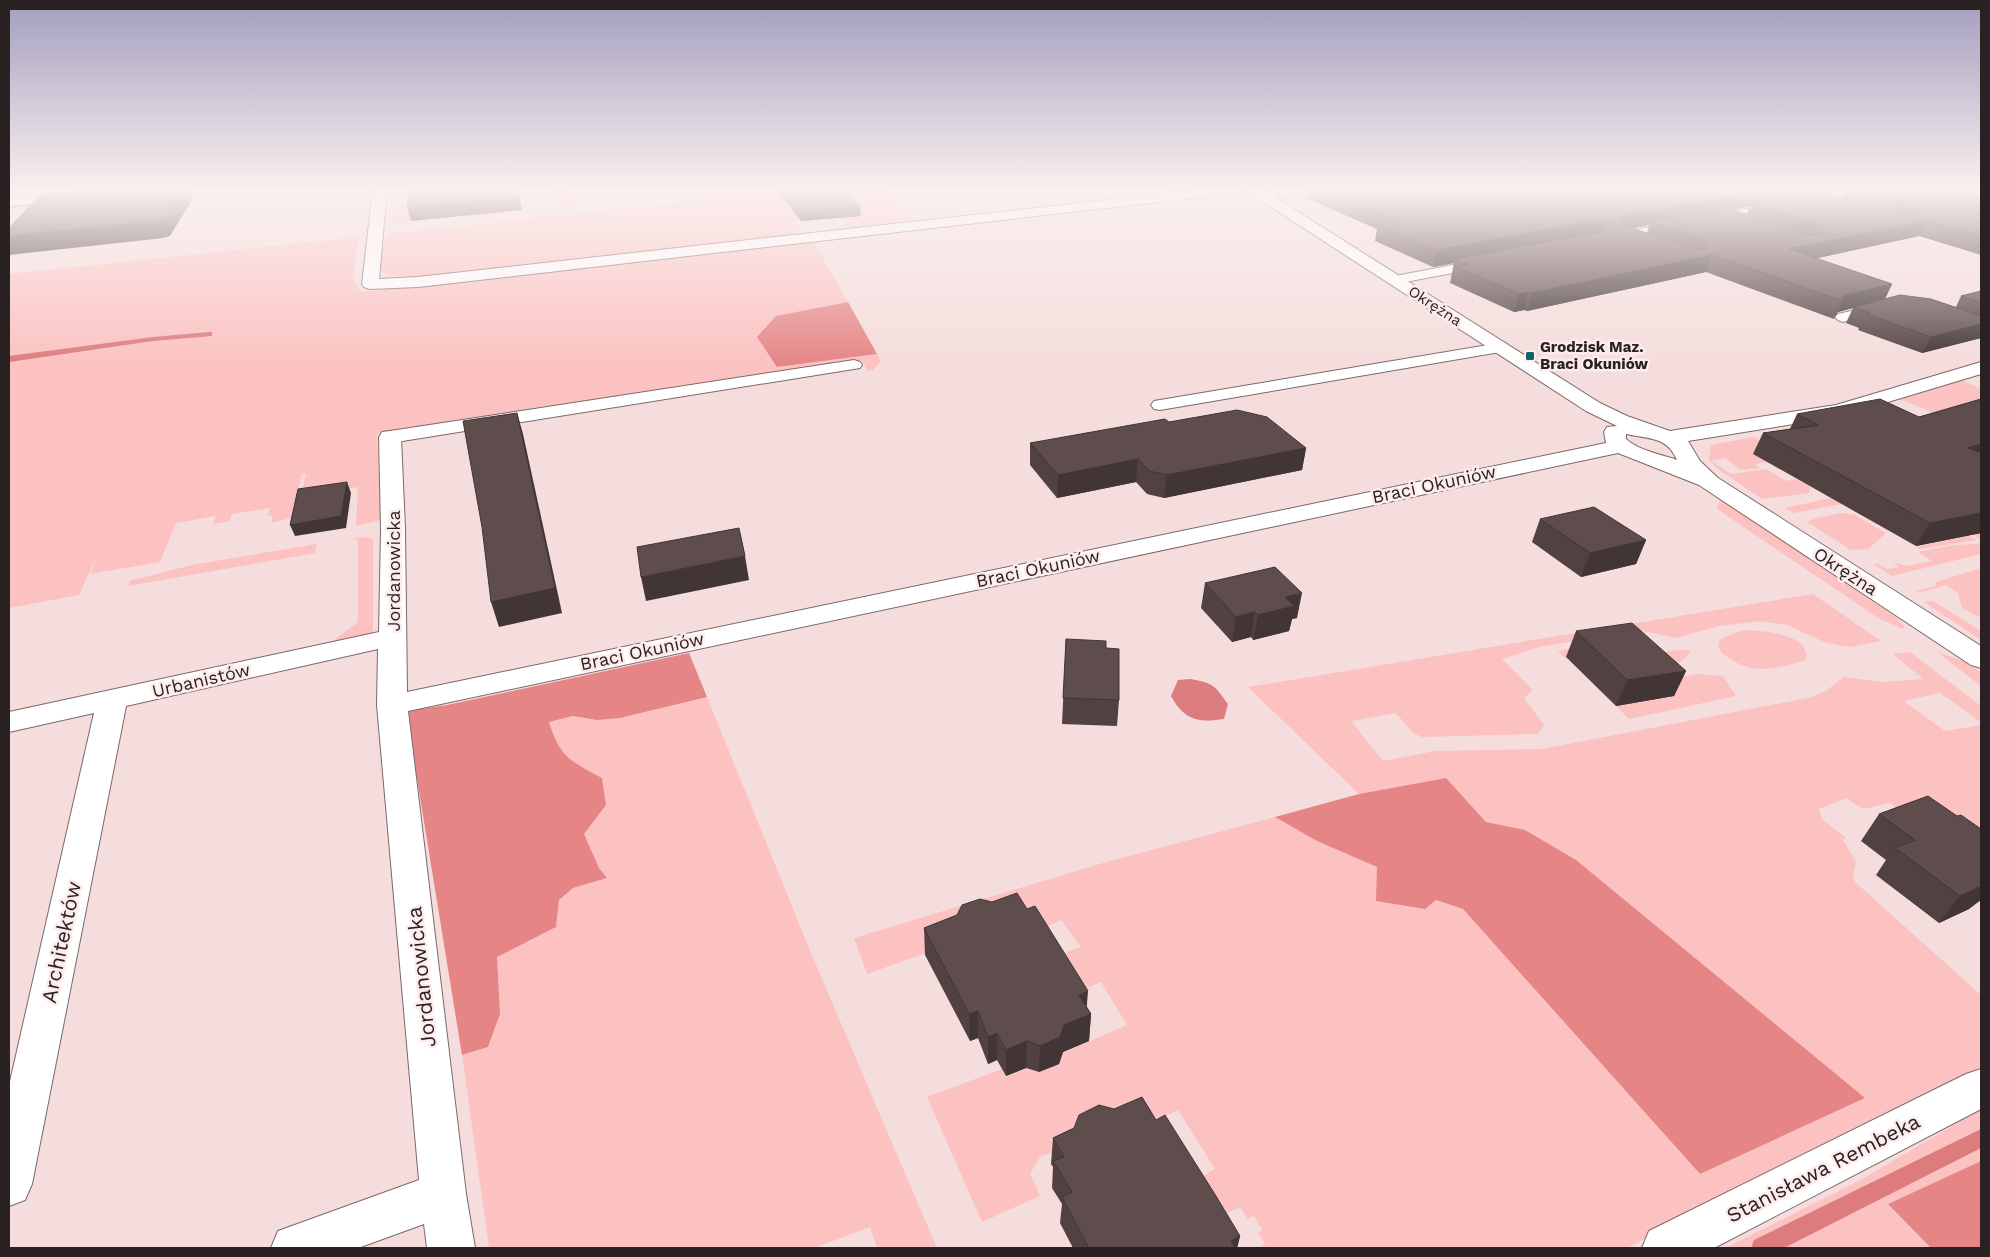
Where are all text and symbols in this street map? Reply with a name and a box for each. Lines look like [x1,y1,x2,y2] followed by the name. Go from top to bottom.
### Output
[1405,282,1465,330] street label: Okrężna
[1540,338,1648,373] place label: Grodzisk Maz. Braci Okuniów
[1524,350,1536,362] marker: Grodzisk Maz. Braci Okuniów
[1370,461,1498,507] street label: Braci Okuniów
[383,510,404,632] street label: Jordanowicka
[1810,543,1882,599] street label: Okrężna
[974,545,1102,591] street label: Braci Okuniów
[578,628,706,674] street label: Braci Okuniów
[150,659,252,701] street label: Urbanistów
[36,879,86,1005] street label: Architektów
[401,905,441,1049] street label: Jordanowicka
[1722,1108,1924,1228] street label: Stanisława Rembeka

